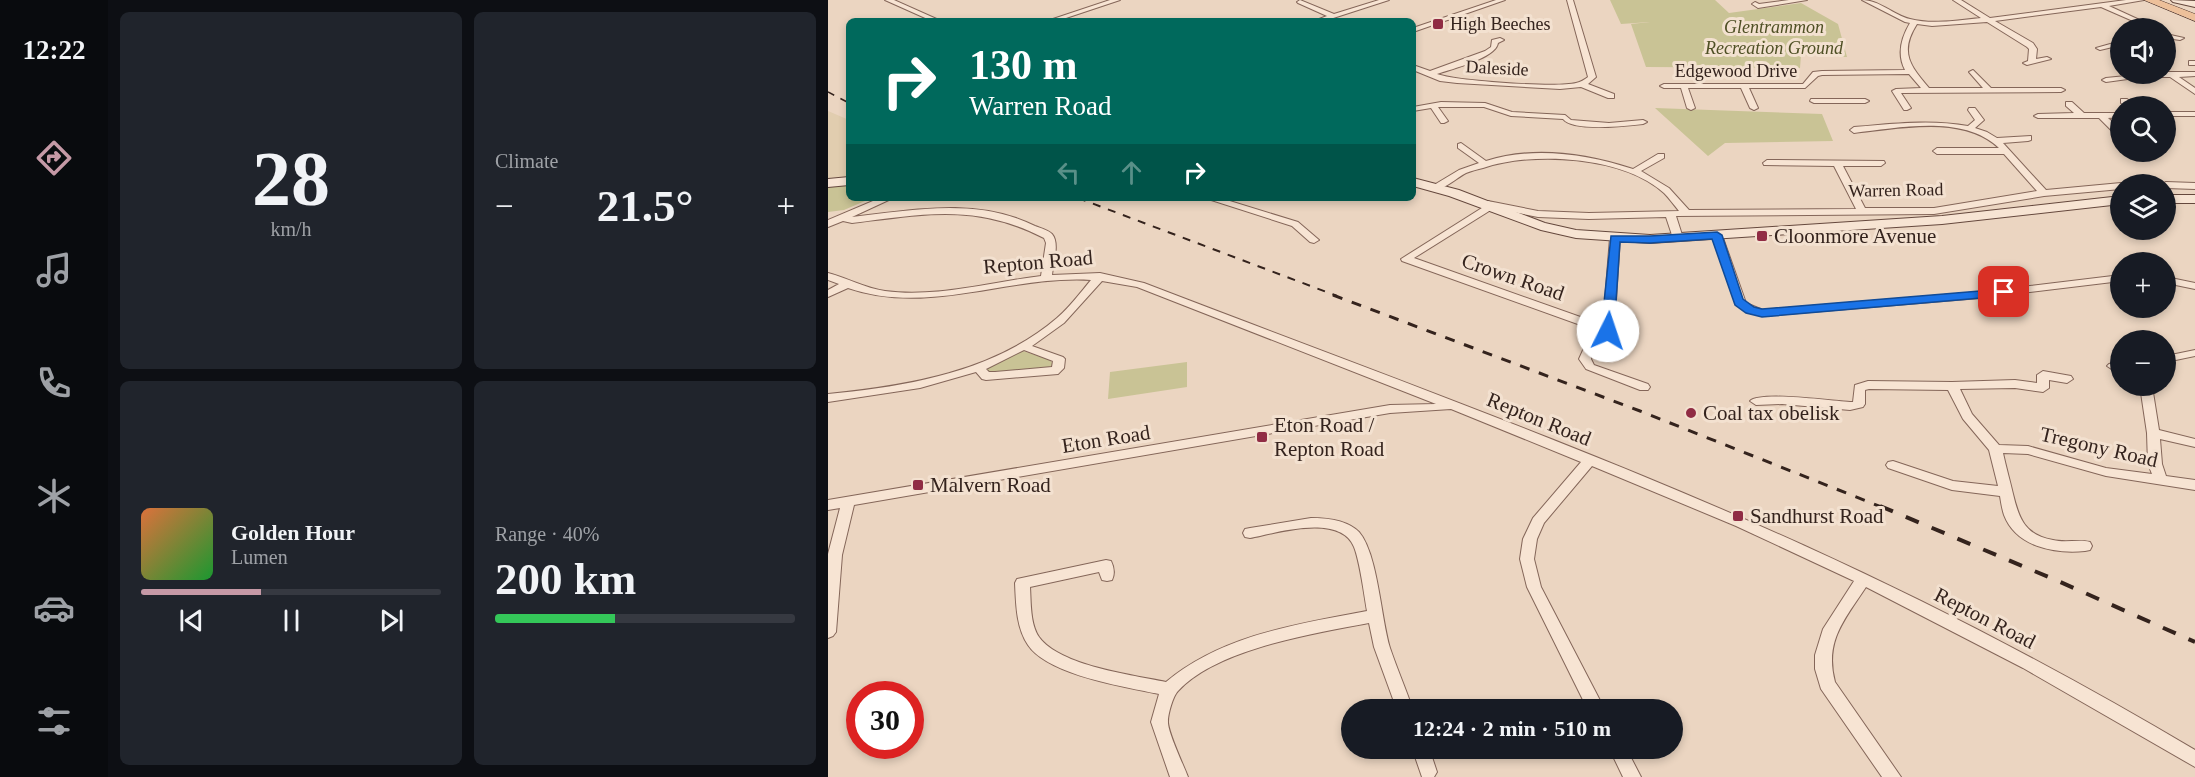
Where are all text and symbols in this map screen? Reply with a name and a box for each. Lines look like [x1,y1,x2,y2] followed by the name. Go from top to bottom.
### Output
[1450,14,1550,34] place label: High Beeches
[1431,17,1445,31] marker: High Beeches
[1704,17,1844,58] park label: Glentrammon Recreation Ground
[2110,18,2176,396] map controls
[2110,18,2176,84] button: sound
[23,35,86,65] text: 12:22
[870,42,948,120] icon: right
[969,42,1078,88] text: 130 m
[1465,56,1529,80] street label: Daleside
[1675,61,1797,81] street label: Edgewood Drive
[969,91,1112,121] text: Warren Road
[2110,96,2176,162] button: search
[252,135,330,222] text: 28
[33,137,75,179] icon: directions
[495,150,558,172] text: Climate
[1052,156,1085,189] icon: left
[1115,156,1148,189] icon: ahead
[1178,156,1211,189] icon: right
[2110,174,2176,240] button: layers
[1848,179,1944,201] street label: Warren Road
[597,181,693,231] text: 21.5°
[495,188,514,224] text: −
[776,188,795,224] text: +
[270,218,312,240] text: km/h
[1774,224,1936,248] place label: Cloonmore Avenue
[1755,229,1769,243] marker: Cloonmore Avenue
[982,245,1094,279] street label: Repton Road
[1459,248,1568,306] street label: Crown Road
[33,249,75,291] icon: music
[2110,252,2176,318] button: +
[1978,266,2029,317] pin
[1987,275,2020,308] icon: arrive
[1576,299,1640,363] position arrow
[2110,330,2176,396] button: −
[33,362,75,404] icon: phone
[1483,387,1595,451] street label: Repton Road
[1703,401,1840,425] place label: Coal tax obelisk
[1684,406,1698,420] marker: Coal tax obelisk
[1274,413,1385,461] place label: Eton Road / Repton Road
[1060,420,1152,458] street label: Eton Road
[2038,422,2161,472] street label: Tregony Road
[1255,430,1269,444] marker: Eton Road / Repton Road
[930,473,1051,497] place label: Malvern Road
[33,475,75,517] icon: climate
[911,478,925,492] marker: Malvern Road
[1750,504,1884,528] place label: Sandhurst Road
[1731,509,1745,523] marker: Sandhurst Road
[231,520,355,545] text: Golden Hour
[495,523,599,545] text: Range · 40%
[231,546,288,568] text: Lumen
[495,554,636,604] text: 200 km
[1930,582,2040,654] street label: Repton Road
[33,587,75,629] icon: car
[175,604,208,637] icon: previous
[275,604,308,637] icon: pause
[375,604,408,637] icon: next
[846,681,924,759] speed limit sign: 30
[33,700,75,742] icon: filters
[1413,716,1611,741] text: 12:24 · 2 min · 510 m

